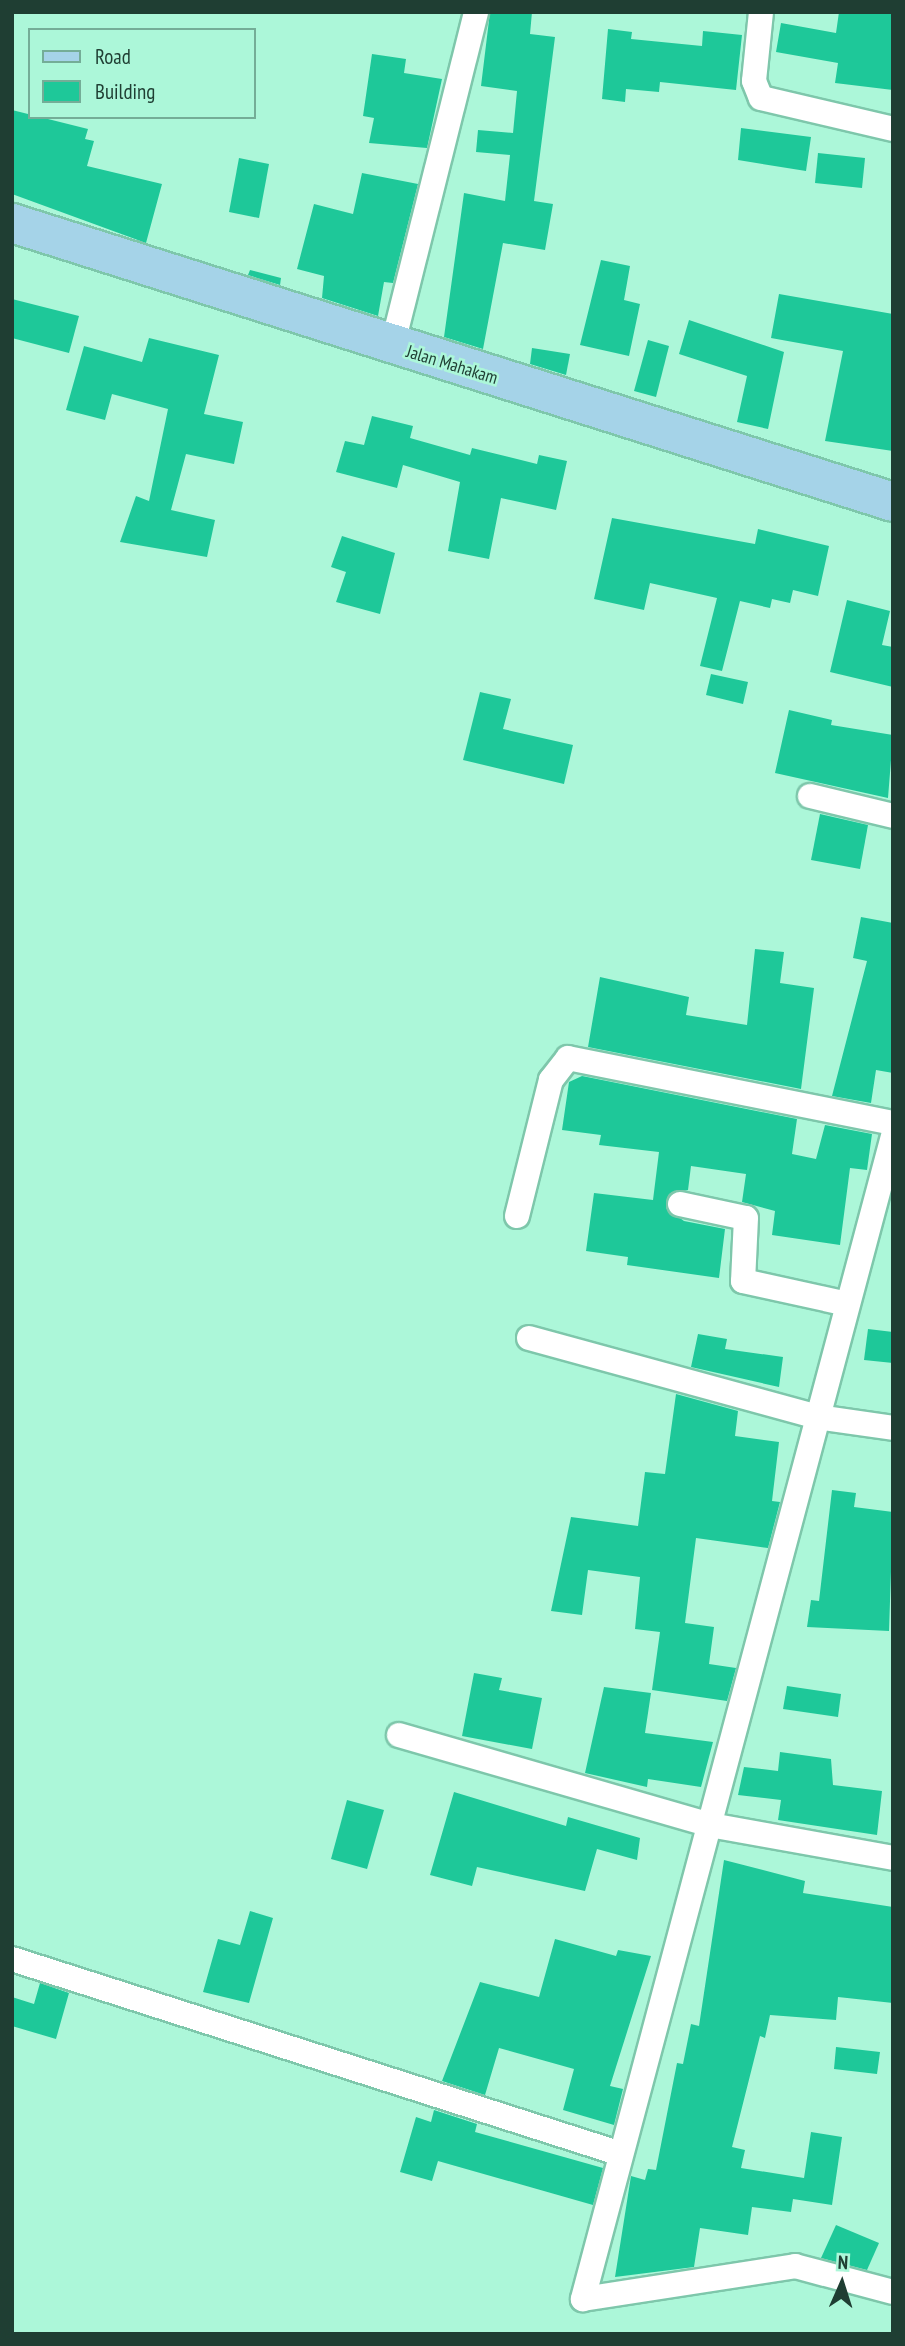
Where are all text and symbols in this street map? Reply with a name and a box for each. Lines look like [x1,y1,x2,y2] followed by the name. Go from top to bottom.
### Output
[28,28,256,119] legend
[95,43,131,70] text: Road
[95,78,155,105] text: Building
[404,341,500,389] street label: Jalan Mahakam
[807,2248,877,2318] north arrow
[837,2250,849,2274] text: N

